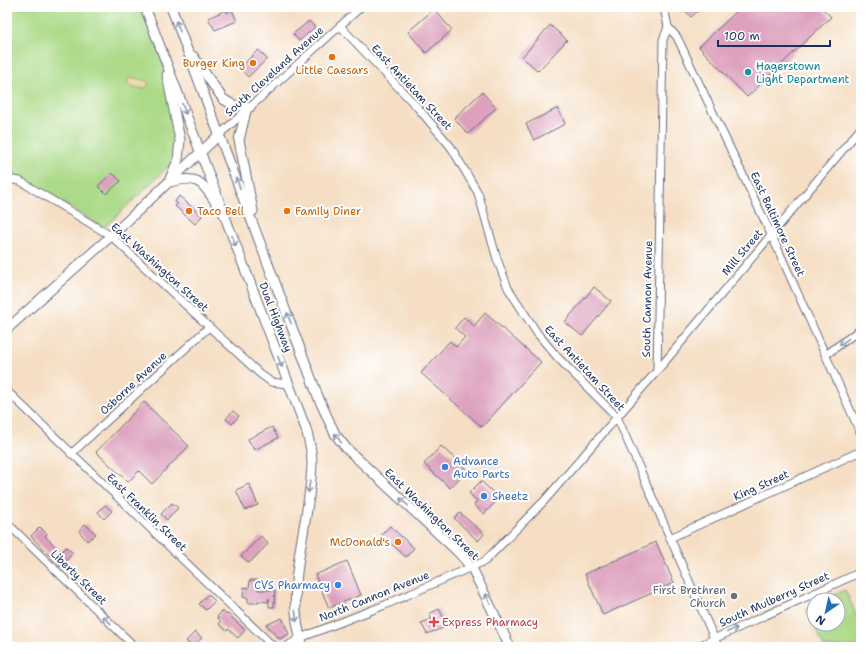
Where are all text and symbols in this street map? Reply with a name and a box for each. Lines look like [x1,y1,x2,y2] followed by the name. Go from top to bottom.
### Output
[173,20,181,32] one-way arrow
[718,22,830,48] scale bar
[222,23,327,120] street label: South Cleveland Avenue
[724,28,760,44] text: 100 m
[368,41,456,134] street label: East Antietam Street
[327,52,337,62] marker: Little Caesars
[183,56,245,71] place label: Burger King
[248,58,258,68] marker: Burger King
[756,59,850,87] place label: Hagerstown Light Department
[296,63,368,78] place label: Little Caesars
[743,67,753,77] marker: Hagerstown Light Department
[181,102,189,114] one-way arrow
[747,169,809,279] street label: East Baltimore Street
[233,178,241,190] one-way arrow
[197,204,245,219] place label: Taco Bell
[295,204,361,219] place label: Family Diner
[184,206,194,216] marker: Taco Bell
[282,206,292,216] marker: Family Diner
[108,220,212,315] street label: East Washington Street
[719,226,766,279] street label: Mill Street
[231,234,239,246] one-way arrow
[639,240,656,358] street label: South Cannon Avenue
[255,280,296,354] street label: Dual Highway
[284,312,292,324] one-way arrow
[541,322,629,415] street label: East Antietam Street
[838,338,849,346] one-way arrow
[97,348,170,418] street label: Osborne Avenue
[277,356,285,368] one-way arrow
[334,432,342,443] one-way arrow
[453,454,510,482] place label: Advance Auto Parts
[440,462,450,472] marker: Advance Auto Parts
[381,465,482,564] street label: East Washington Street
[731,466,792,504] street label: King Street
[103,470,190,555] street label: East Franklin Street
[305,480,313,493] one-way arrow
[492,489,528,504] place label: Sheetz
[479,491,489,501] marker: Sheetz
[399,498,409,507] one-way arrow
[330,535,390,550] place label: McDonald's
[393,537,403,547] marker: McDonald's
[47,547,110,608] street label: Liberty Street
[317,567,432,625] street label: North Cannon Avenue
[717,568,832,631] street label: South Mulberry Street
[254,578,330,593] place label: CVS Pharmacy
[333,580,343,590] marker: CVS Pharmacy
[653,583,726,611] place label: First Brethren Church
[729,591,739,601] marker: First Brethren Church
[806,592,846,632] north arrow
[484,593,491,605] one-way arrow
[292,609,300,622] one-way arrow
[813,611,828,629] text: N
[102,615,112,625] one-way arrow
[442,615,538,630] place label: Express Pharmacy
[429,617,439,627] marker: Express Pharmacy
[725,626,737,633] one-way arrow

